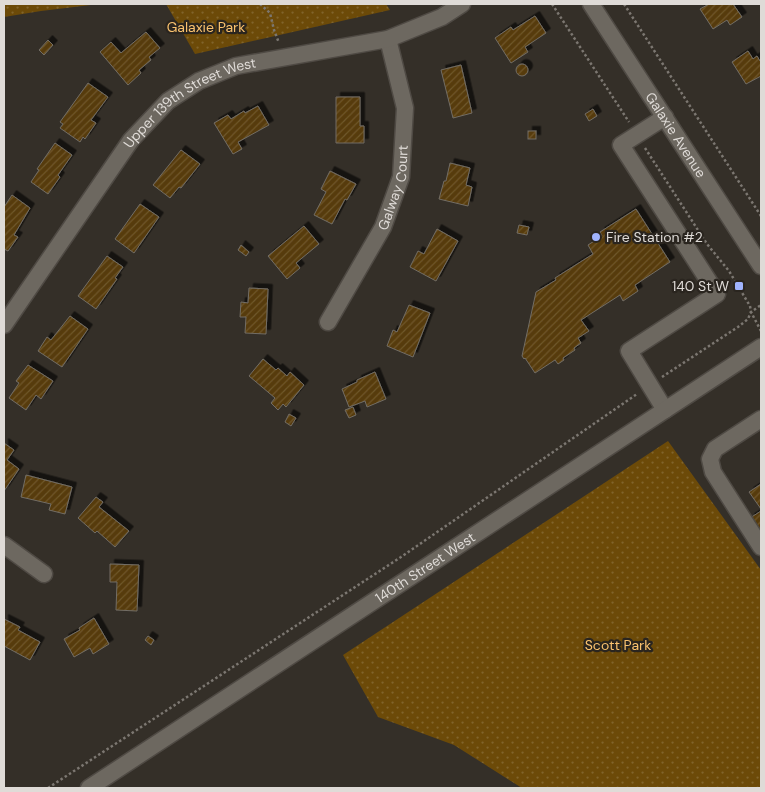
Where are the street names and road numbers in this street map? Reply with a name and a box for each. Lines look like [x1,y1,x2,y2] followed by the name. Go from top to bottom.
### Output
[119,54,257,151] street label: Upper 139th Street West
[642,89,710,181] street label: Galaxie Avenue
[374,145,412,233] street label: Galway Court
[372,528,479,607] street label: 140th Street West

